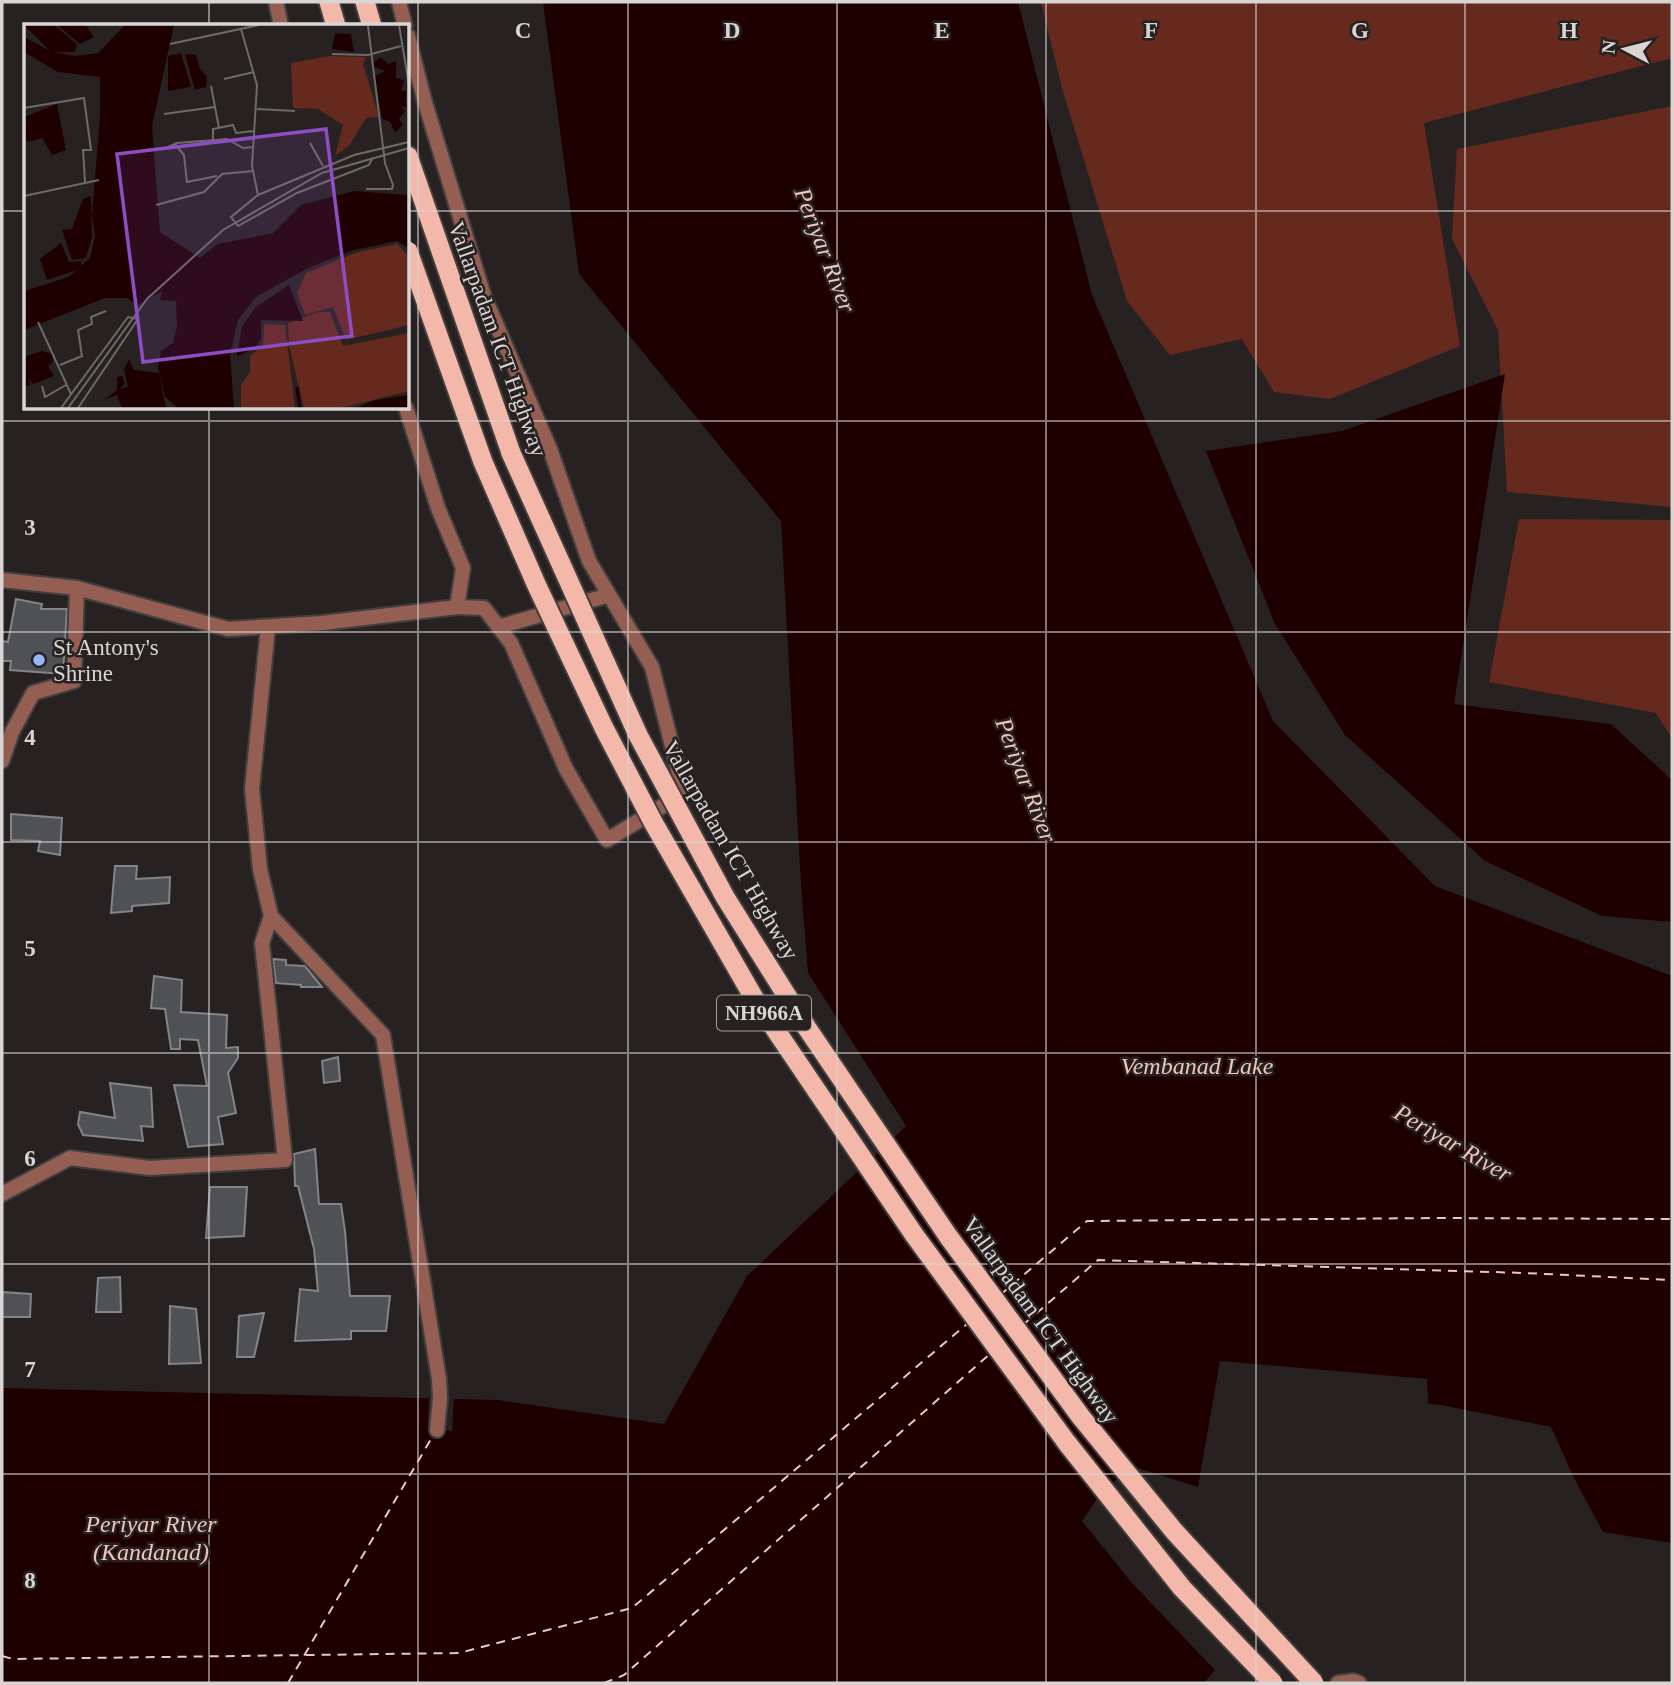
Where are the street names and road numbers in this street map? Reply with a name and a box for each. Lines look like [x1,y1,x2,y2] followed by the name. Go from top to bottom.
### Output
[443,218,552,461] street label: Vallarpadam ICT Highway
[658,736,804,965] street label: Vallarpadam ICT Highway
[717,996,811,1030] road number: NH966A
[957,1212,1124,1429] street label: Vallarpadam ICT Highway

